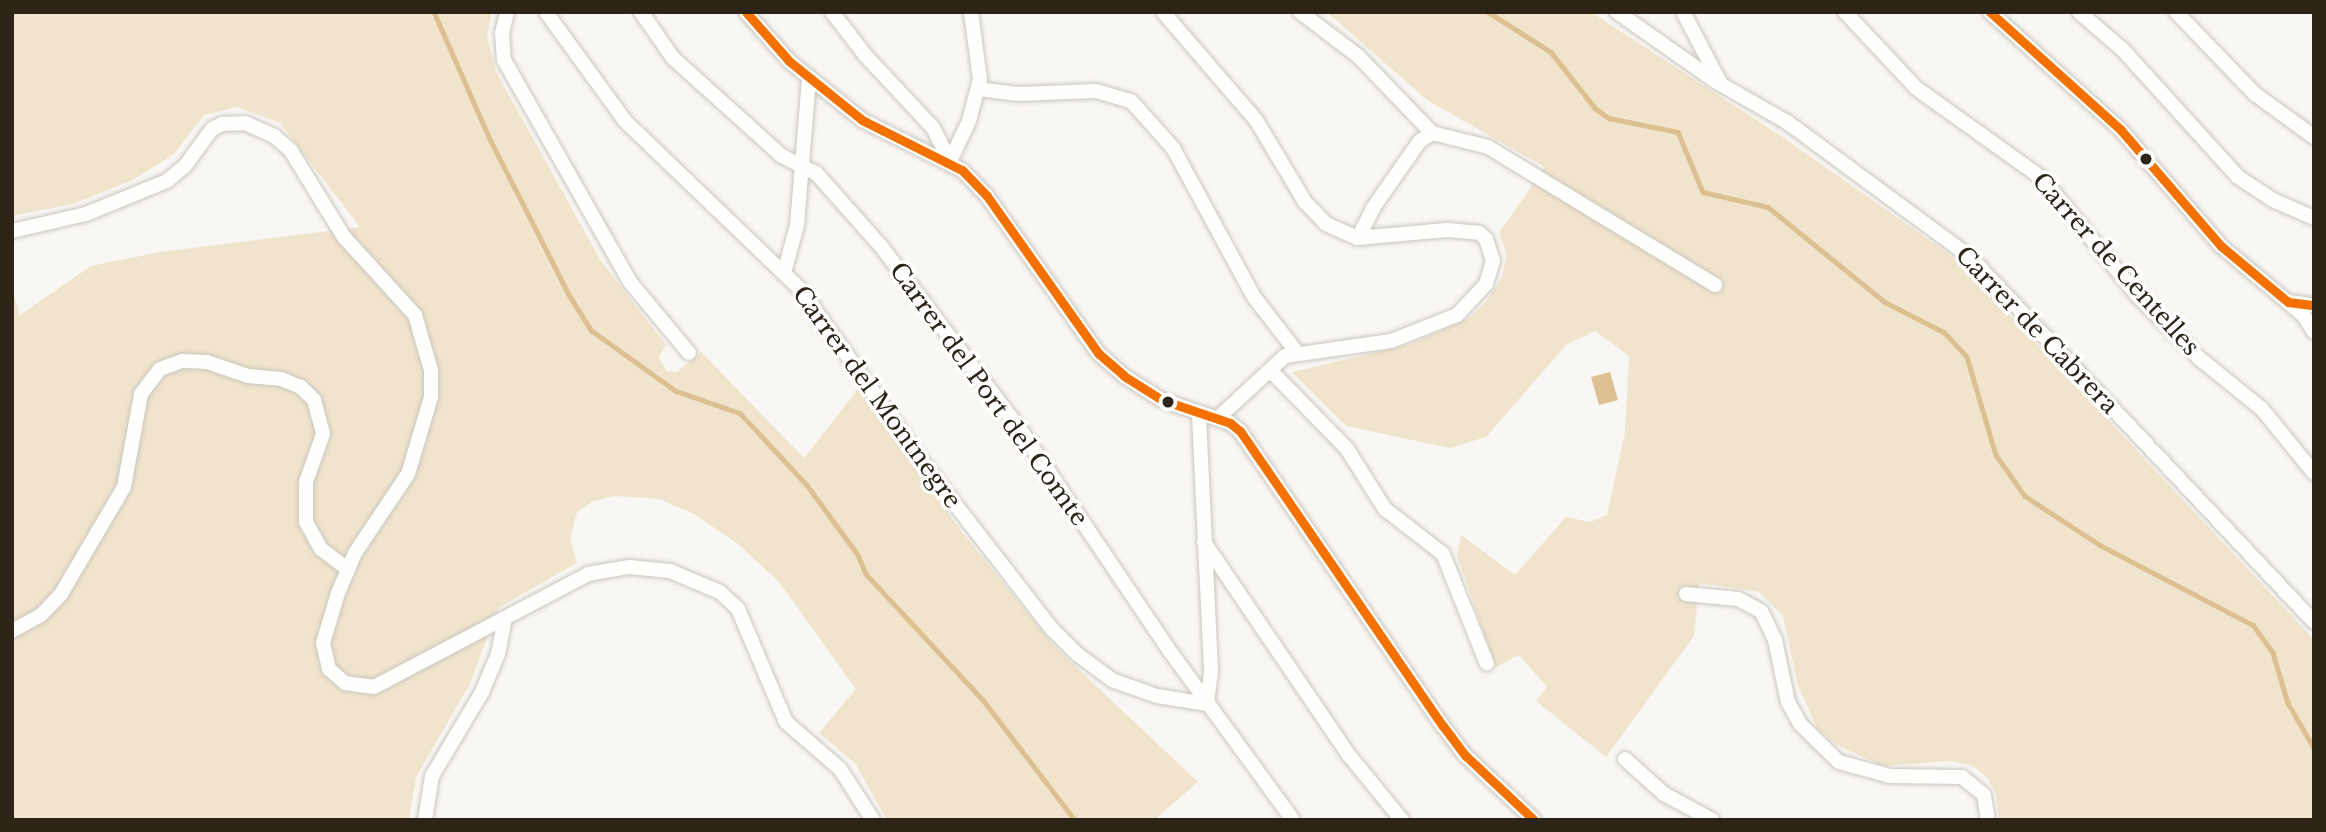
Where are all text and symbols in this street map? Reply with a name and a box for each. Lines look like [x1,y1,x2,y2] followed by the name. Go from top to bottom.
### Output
[2139,152,2153,166] unlabelled marker
[2026,166,2206,362] street label: Carrer de Centelles
[1950,240,2124,420] street label: Carrer de Cabrera
[884,257,1094,531] street label: Carrer del Port del Comte
[786,280,968,514] street label: Carrer del Montnegre
[1161,395,1175,409] unlabelled marker

